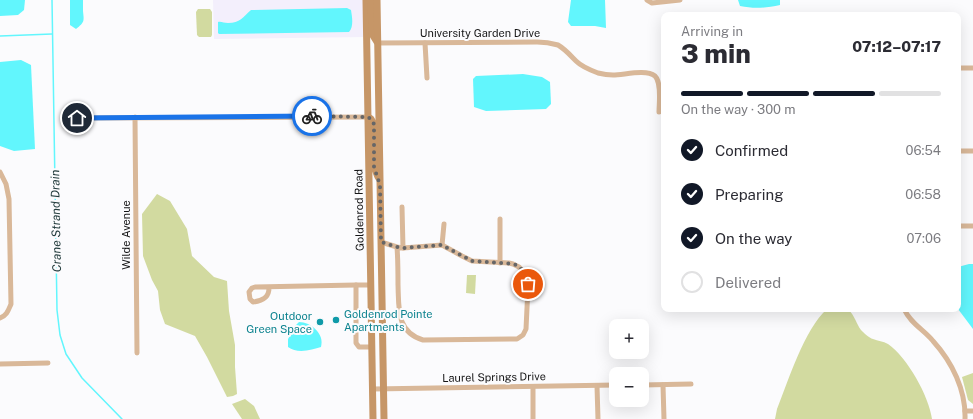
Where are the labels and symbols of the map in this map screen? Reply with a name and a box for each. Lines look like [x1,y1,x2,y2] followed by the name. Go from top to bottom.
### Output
[420,27,540,39] street label: University Garden Drive
[292,96,332,136] courier
[60,101,94,135] pin
[48,169,64,272] water label: Crane Strand Drain
[352,169,366,251] street label: Goldenrod Road
[120,200,132,270] street label: Wilde Avenue
[511,267,545,301] pin
[344,308,433,333] place label: Goldenrod Pointe Apartments
[246,310,312,335] place label: Outdoor Green Space
[331,315,341,325] marker: Goldenrod Pointe Apartments
[315,317,325,327] marker: Outdoor Green Space
[442,370,546,384] street label: Laurel Springs Drive

